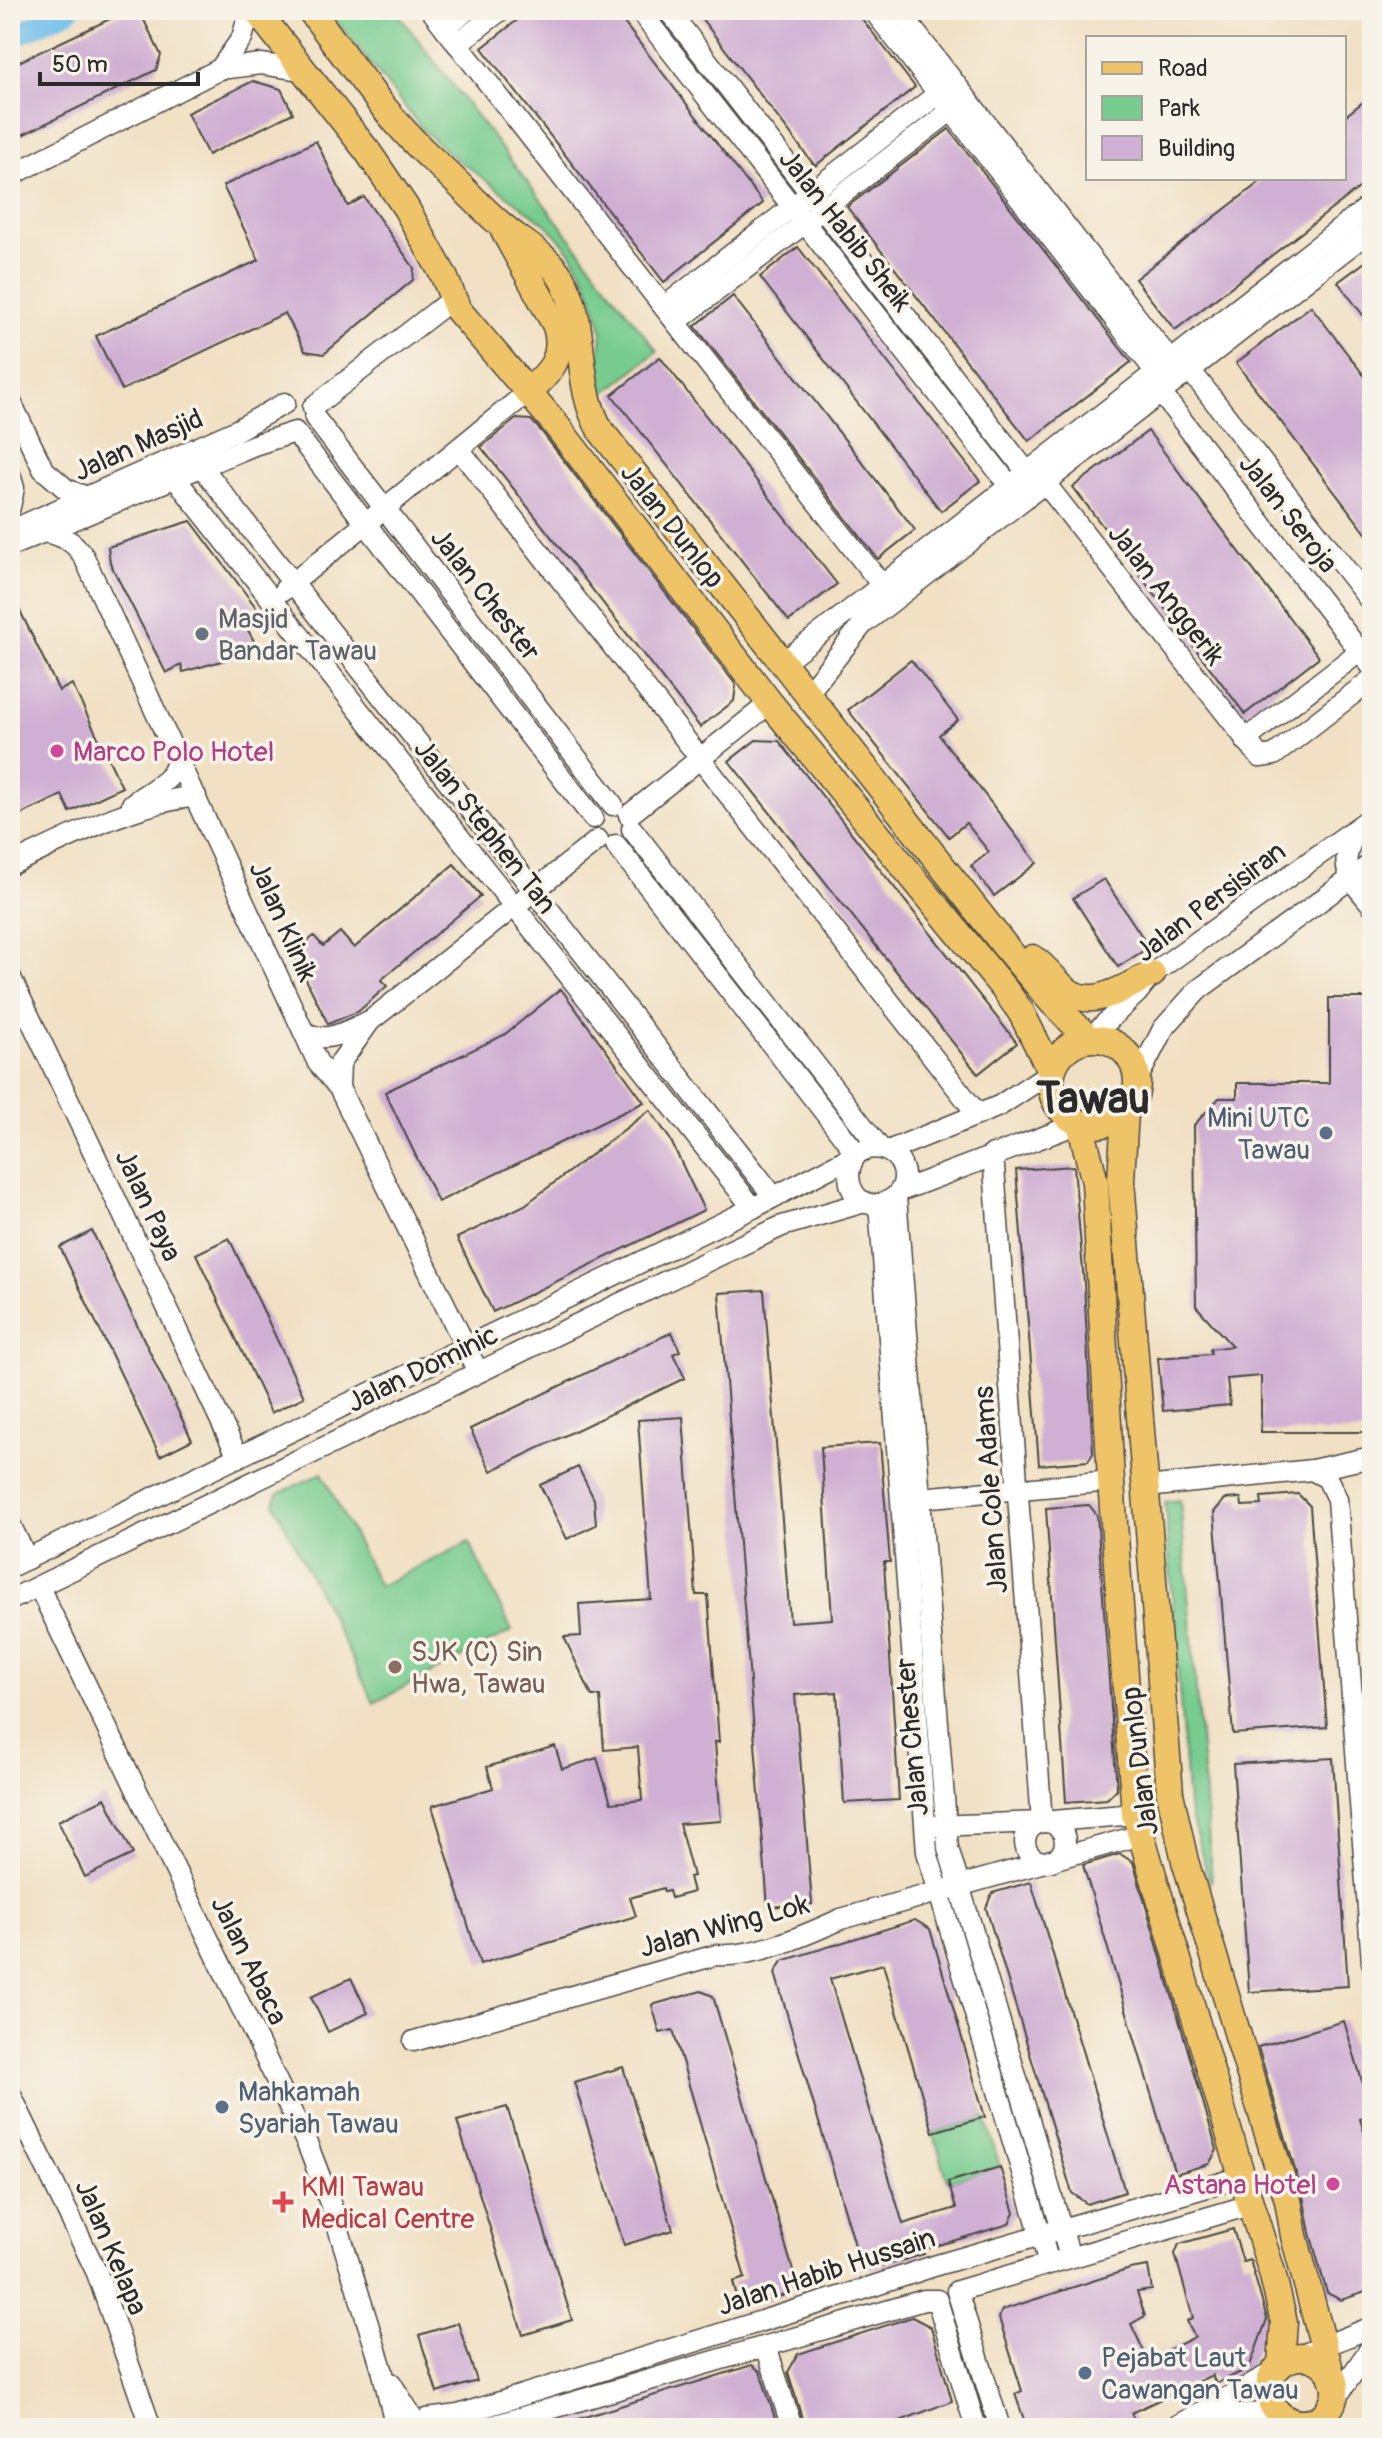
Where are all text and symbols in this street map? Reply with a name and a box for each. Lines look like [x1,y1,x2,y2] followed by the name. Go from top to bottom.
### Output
[40,36,198,86] scale bar
[1086,36,1346,180] legend
[52,50,108,79] text: 50 m
[1158,54,1208,83] text: Road
[1158,94,1200,123] text: Park
[1158,134,1235,163] text: Building
[771,143,919,319] street label: Jalan Habib Sheik
[68,401,209,489] street label: Jalan Masjid
[1231,447,1345,580] street label: Jalan Seroja
[612,456,732,596] street label: Jalan Dunlop
[1100,517,1232,673] street label: Jalan Anggerik
[422,521,548,668] street label: Jalan Chester
[218,602,377,669] place label: Masjid Bandar Tawau
[193,625,211,643] marker: Masjid Bandar Tawau
[406,733,564,921] street label: Jalan Stephen Tan
[73,735,274,770] place label: Marco Polo Hotel
[48,742,66,760] marker: Marco Polo Hotel
[1129,834,1293,970] street label: Jalan Persisiran
[241,856,325,987] street label: Jalan Klinik
[1036,1072,1150,1127] district label: Tawau
[1207,1101,1310,1168] place label: Mini UTC Tawau
[1317,1124,1335,1142] marker: Mini UTC Tawau
[107,1144,189,1267] street label: Jalan Paya
[341,1318,504,1421] street label: Jalan Dominic
[967,1384,1016,1595] street label: Jalan Cole Adams
[411,1635,546,1702] place label: SJK (C) Sin Hwa, Tawau
[888,1656,937,1818] street label: Jalan Chester
[386,1658,404,1676] marker: SJK (C) Sin Hwa, Tawau
[1114,1685,1167,1837] street label: Jalan Dunlop
[636,1887,813,1966] street label: Jalan Wing Lok
[202,1890,295,2031] street label: Jalan Abaca
[238,2075,399,2142] place label: Mahkamah Syariah Tawau
[213,2098,231,2116] marker: Mahkamah Syariah Tawau
[1163,2168,1317,2203] place label: Astana Hotel
[301,2170,474,2237] place label: KMI Tawau Medical Centre
[66,2175,155,2321] street label: Jalan Kelapa
[1324,2175,1342,2193] marker: Astana Hotel
[272,2191,294,2213] marker: KMI Tawau Medical Centre
[713,2221,940,2324] street label: Jalan Habib Hussain
[1101,2341,1299,2408] place label: Pejabat Laut Cawangan Tawau
[1076,2364,1094,2382] marker: Pejabat Laut Cawangan Tawau

